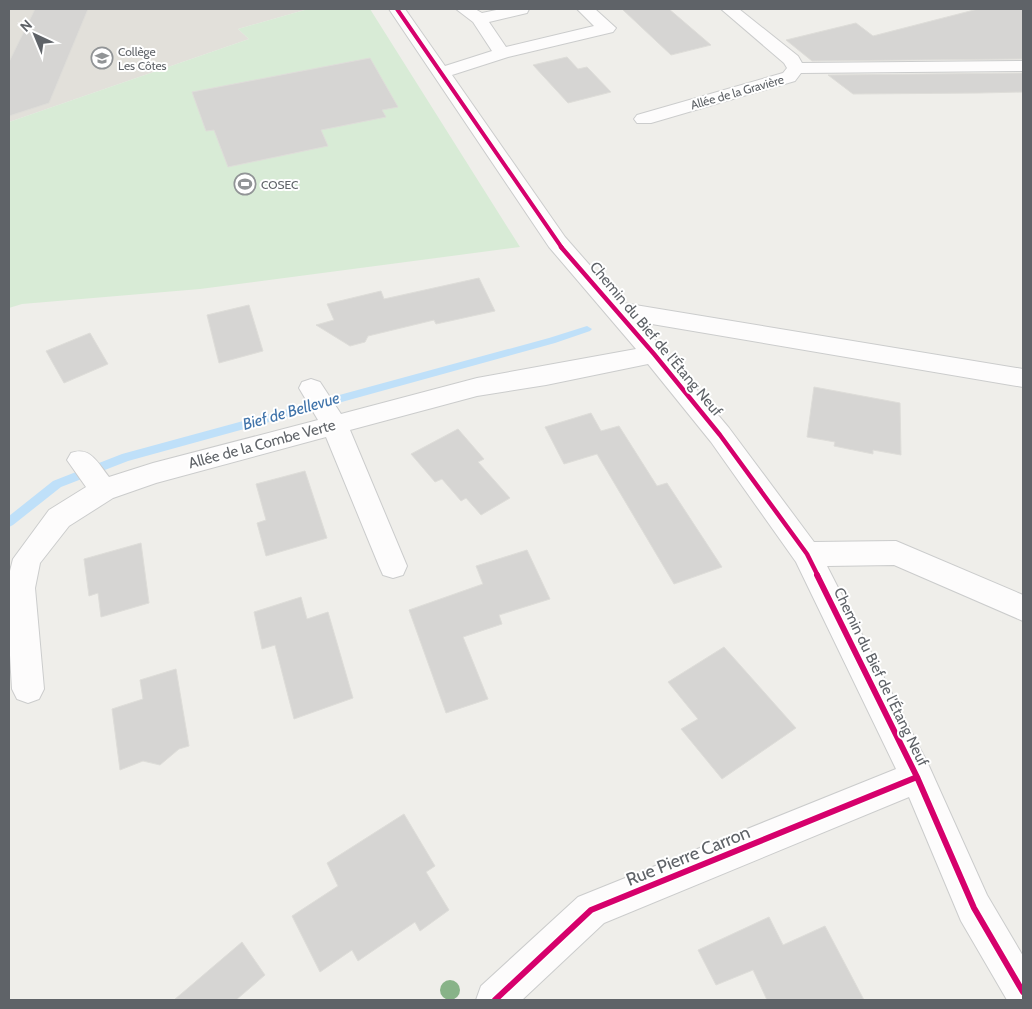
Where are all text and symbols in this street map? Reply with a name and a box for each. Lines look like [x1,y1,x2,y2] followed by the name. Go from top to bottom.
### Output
[10,10,60,60] north arrow
[16,16,36,36] text: N
[118,44,167,73] place label: Collège Les Côtes
[90,46,114,70] school or university icon: Collège Les Côtes
[689,72,785,112] street label: Allée de la Gravière
[233,172,257,196] sports icon: COSEC
[261,177,298,192] place label: COSEC
[586,257,727,420] street label: Chemin du Bief de l'Étang Neuf
[240,388,342,434] water label: Bief de Bellevue
[186,416,338,472] street label: Allée de la Combe Verte
[830,584,933,769] street label: Chemin du Bief de l'Étang Neuf
[623,821,753,891] street label: Rue Pierre Carron

